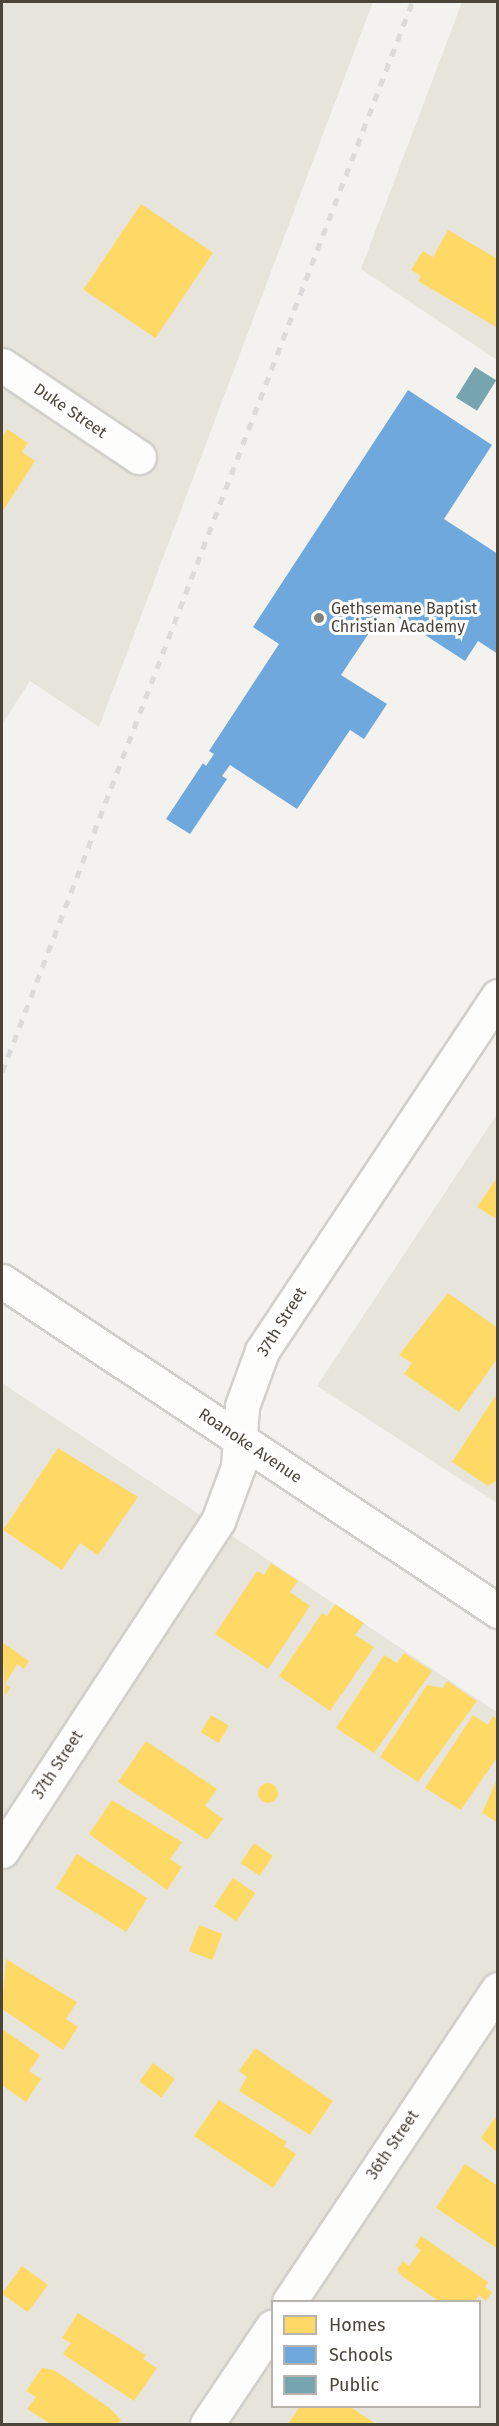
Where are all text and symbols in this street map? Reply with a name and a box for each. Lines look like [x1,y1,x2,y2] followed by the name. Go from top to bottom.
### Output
[30,380,110,442] street label: Duke Street
[331,599,477,637] place label: Gethsemane Baptist Christian Academy
[312,611,326,625] marker: Gethsemane Baptist Christian Academy
[253,1284,311,1360] street label: 37th Street
[195,1404,305,1488] street label: Roanoke Avenue
[29,1727,87,1803] street label: 37th Street
[363,2107,423,2183] street label: 36th Street
[271,2300,481,2408] legend
[329,2314,385,2336] text: Homes
[329,2344,393,2366] text: Schools
[329,2374,379,2396] text: Public

